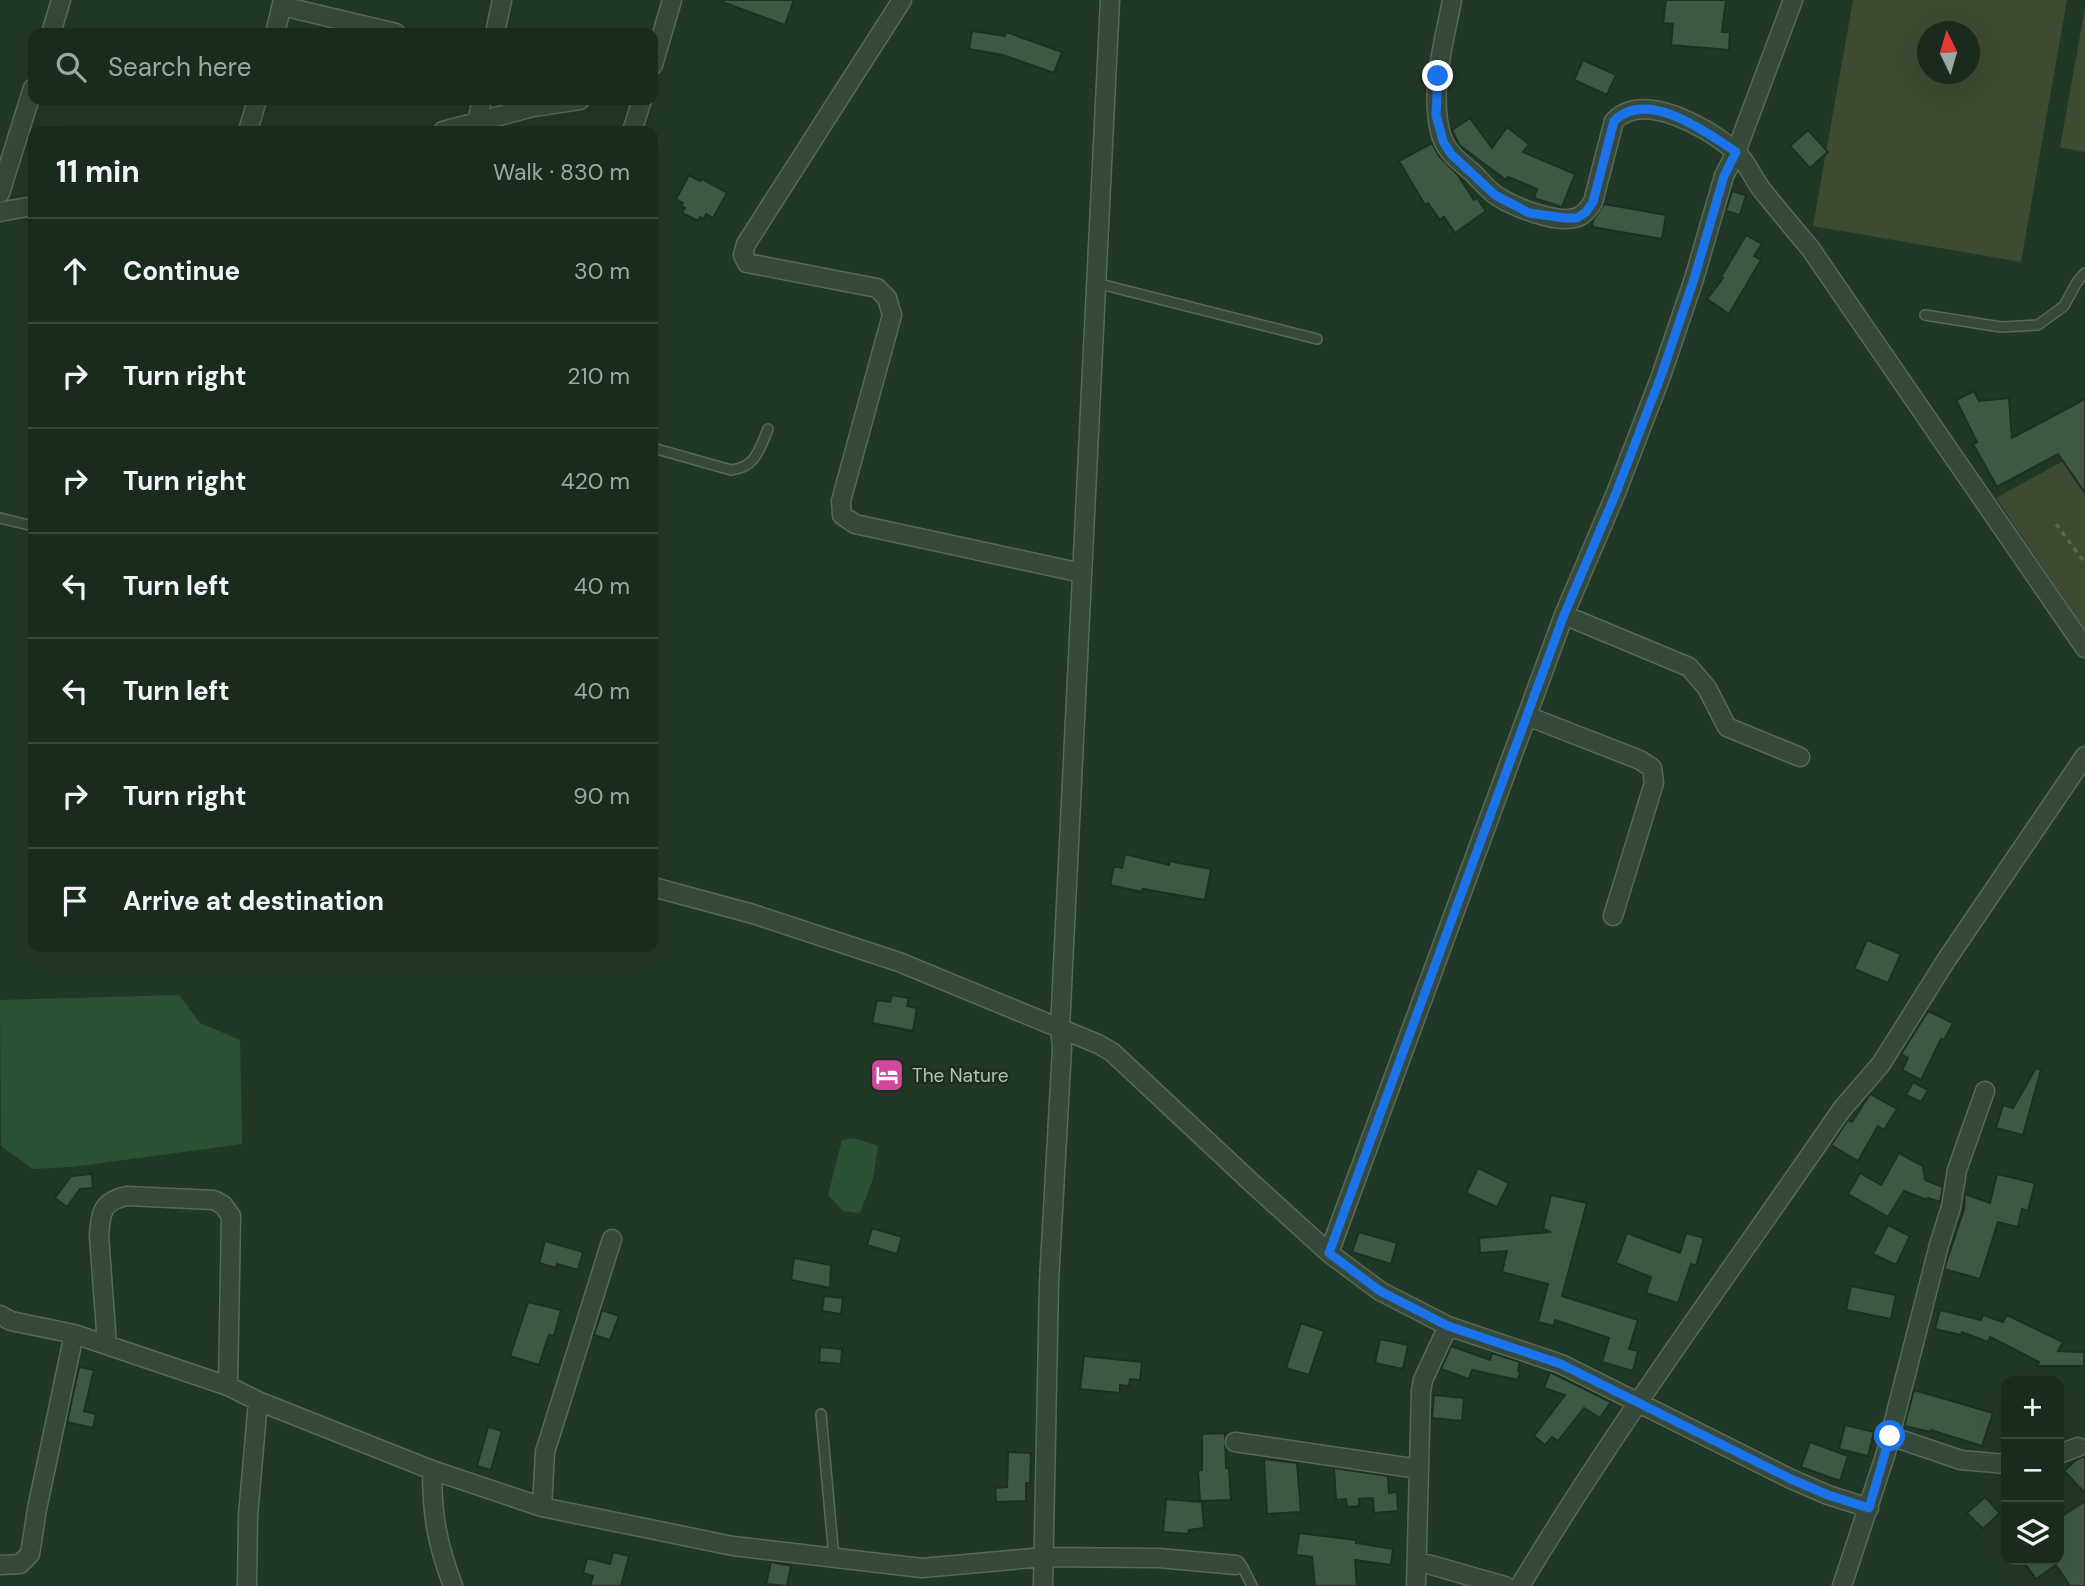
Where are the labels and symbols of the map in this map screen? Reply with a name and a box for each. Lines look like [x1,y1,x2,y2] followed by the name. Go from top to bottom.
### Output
[1917,21,1980,84] north arrow
[1422,60,1453,91] route end
[868,1056,906,1094] hotel icon: The Nature
[912,1063,1008,1088] place label: The Nature
[1874,1420,1905,1451] route start

